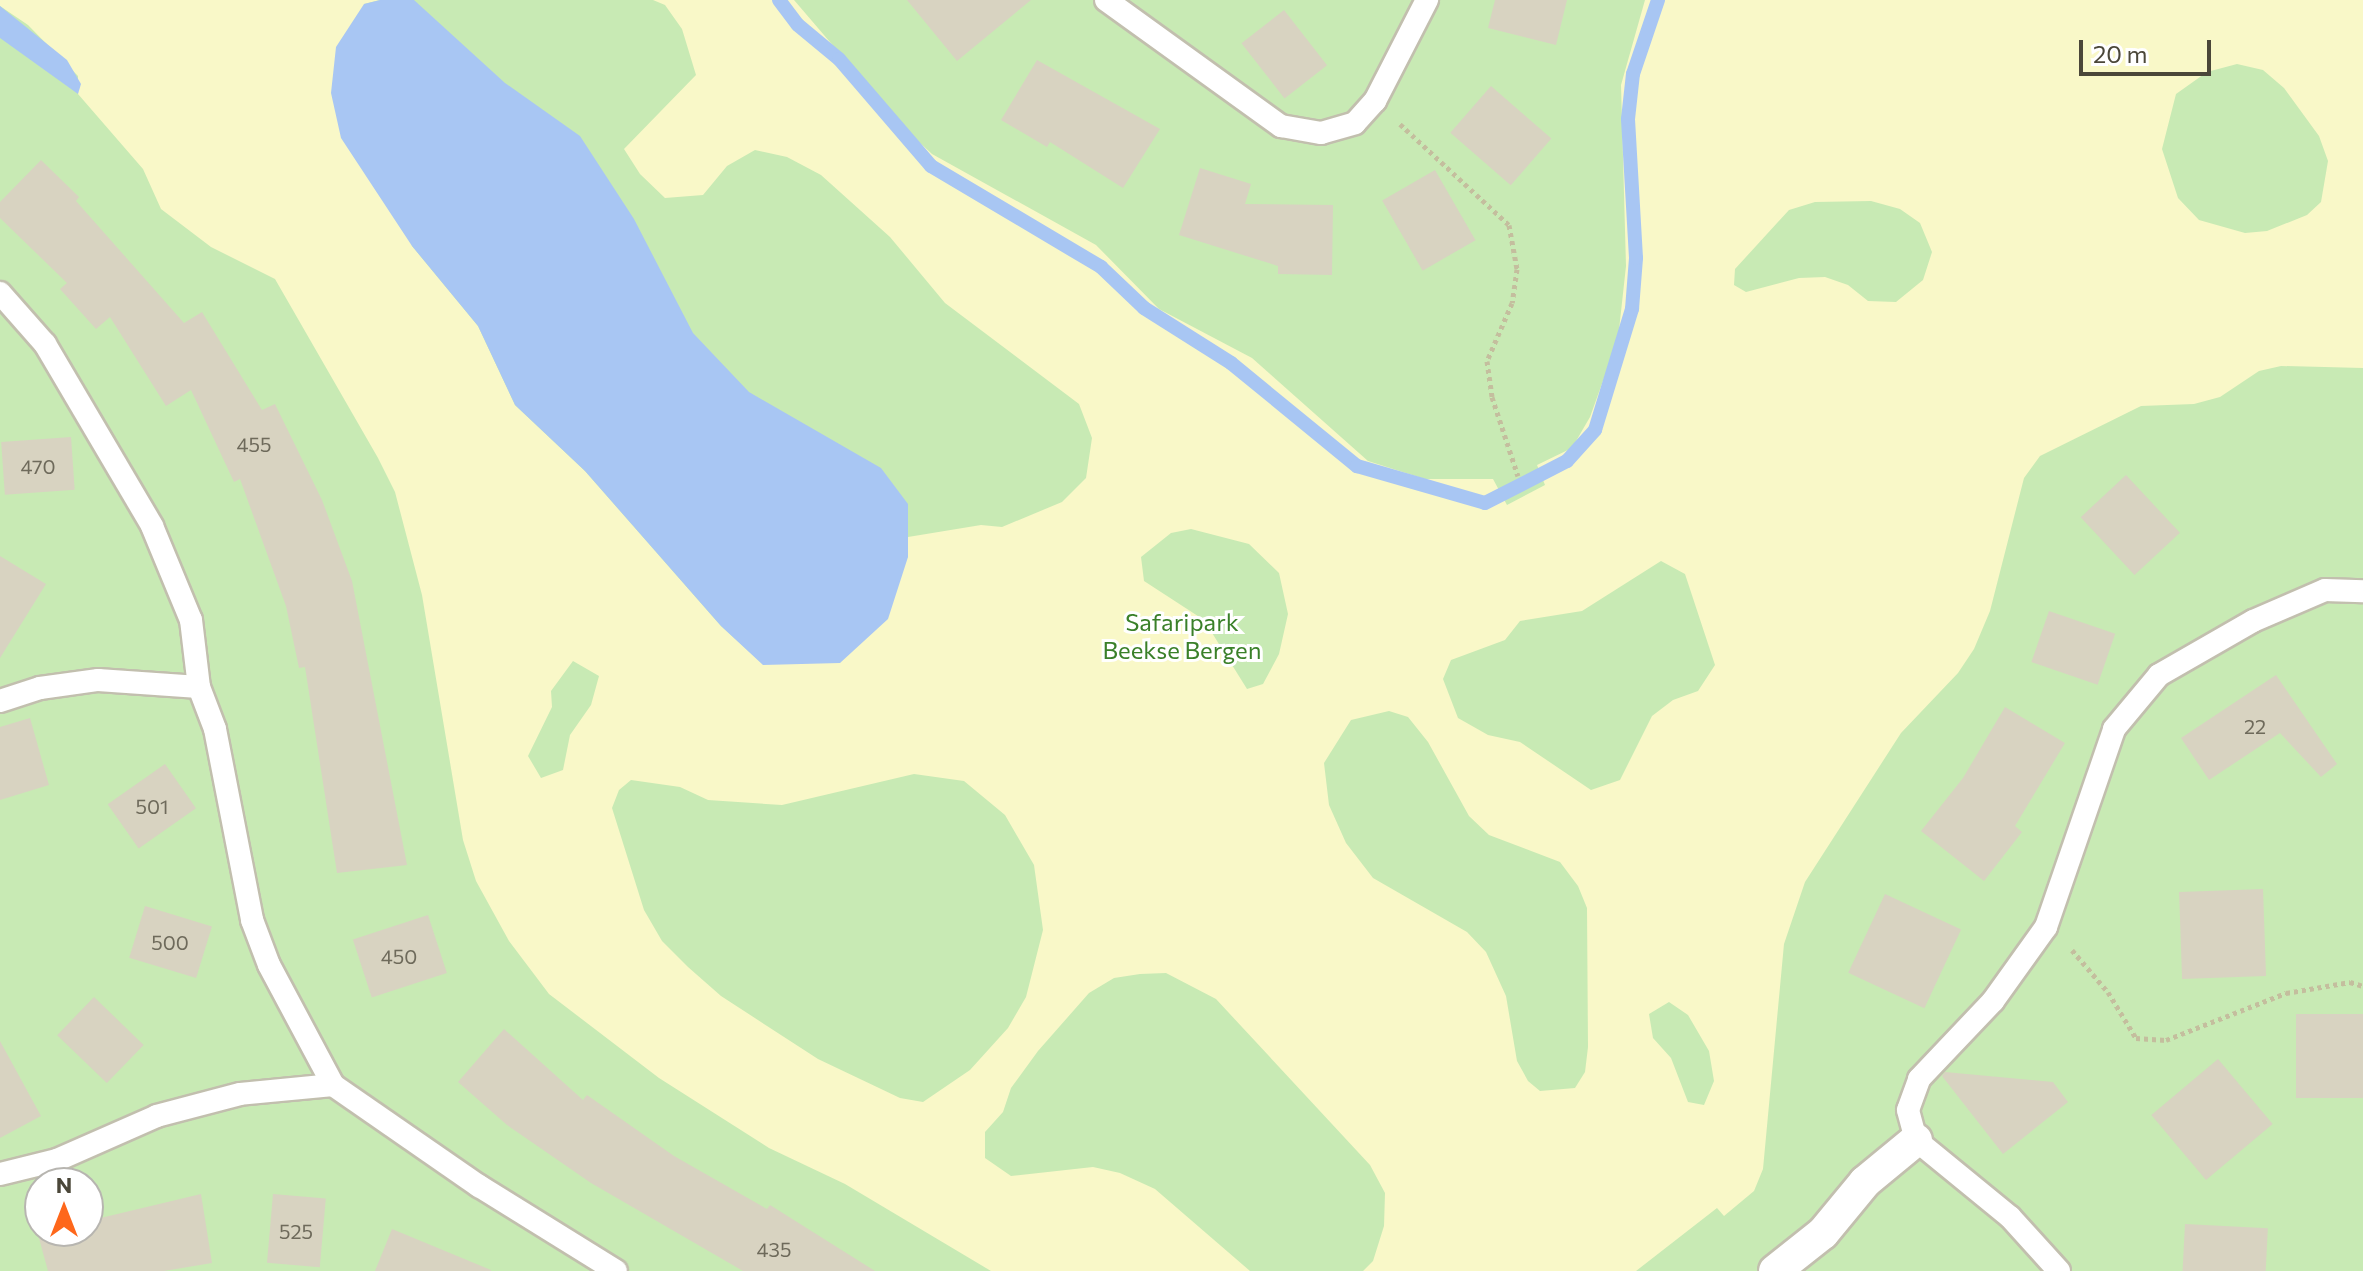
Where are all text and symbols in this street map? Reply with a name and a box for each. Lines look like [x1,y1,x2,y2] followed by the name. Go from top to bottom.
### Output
[2083,24,2215,74] scale bar
[2093,39,2147,68] text: 20 m
[237,432,271,456] house number: 455
[20,454,56,478] house number: 470
[1103,608,1261,664] park label: Safaripark Beekse Bergen
[2244,714,2266,738] house number: 22
[135,794,169,818] house number: 501
[151,930,189,954] house number: 500
[381,944,417,968] house number: 450
[24,1167,104,1247] north arrow
[56,1171,72,1198] text: N
[279,1219,313,1243] house number: 525
[757,1237,791,1261] house number: 435

